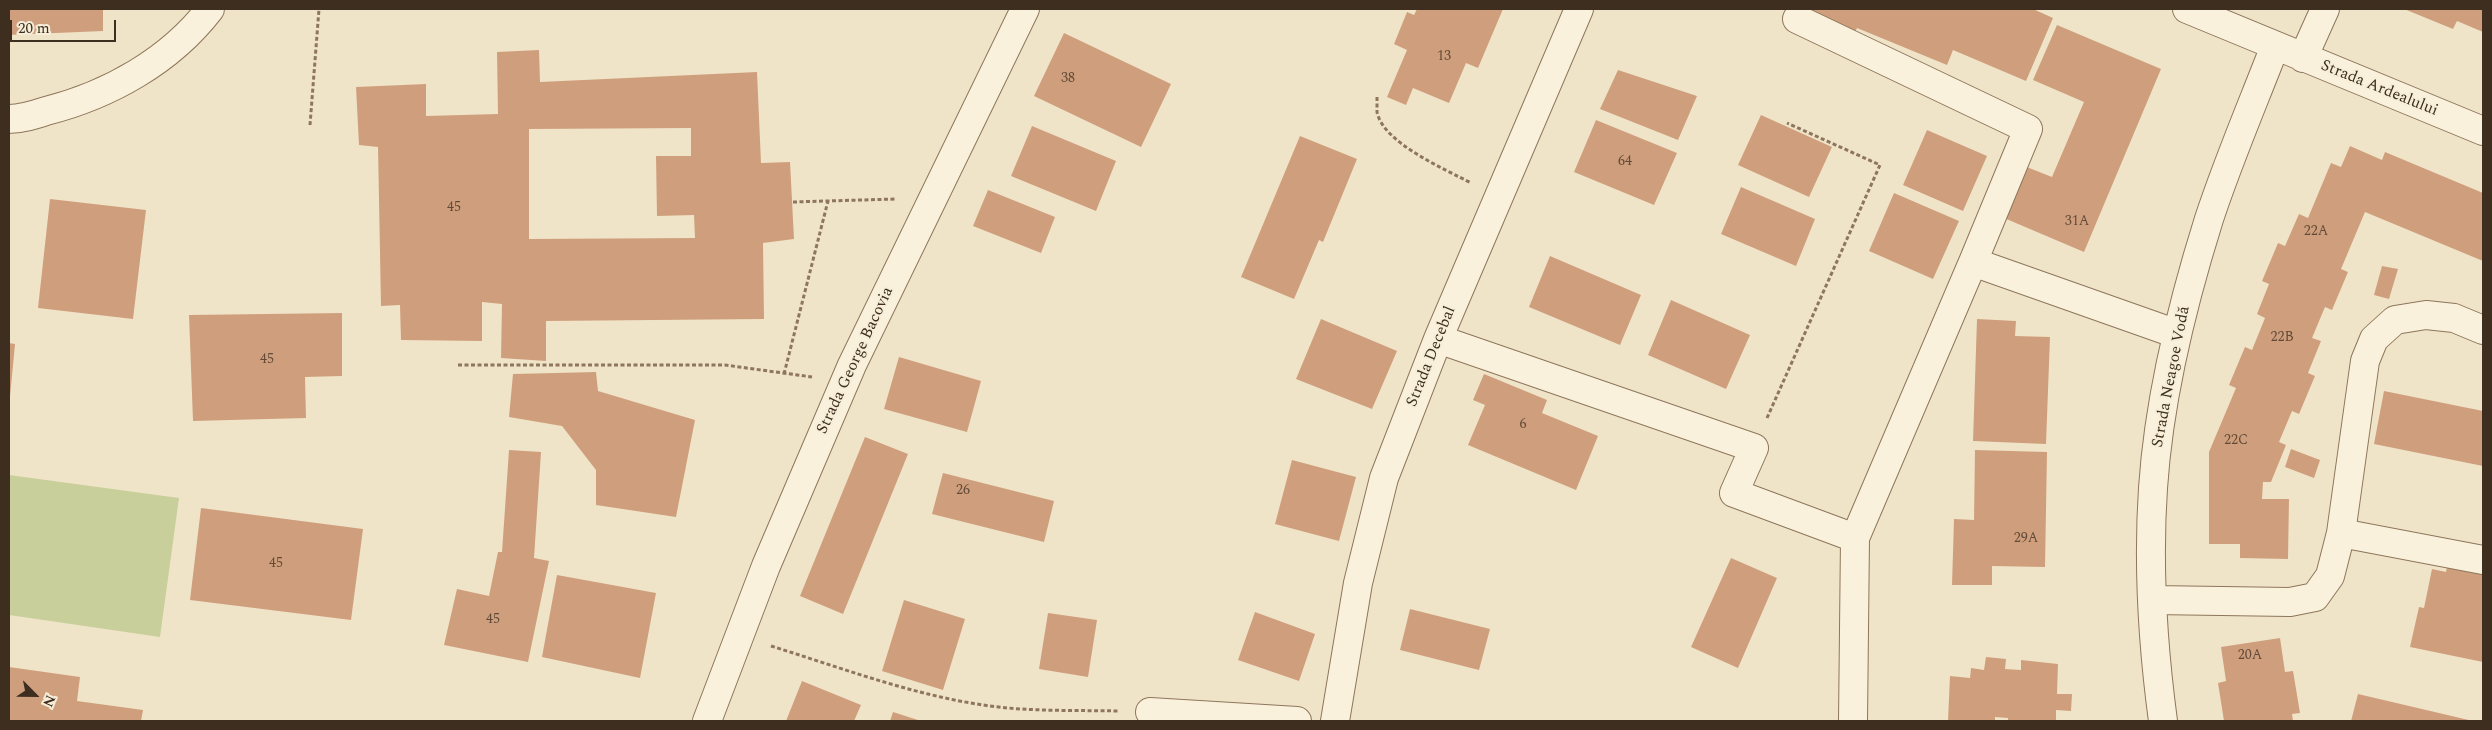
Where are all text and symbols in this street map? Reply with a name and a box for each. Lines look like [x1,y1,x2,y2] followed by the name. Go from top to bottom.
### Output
[12,10,119,42] scale bar
[18,17,50,40] text: 20 m
[1437,49,1451,65] house number: 13
[2318,57,2440,121] street label: Strada Ardealului
[1061,71,1075,87] house number: 38
[1618,154,1632,170] house number: 64
[447,200,461,216] house number: 45
[2065,214,2089,230] house number: 31A
[2304,224,2328,240] house number: 22A
[813,284,899,438] street label: Strada George Bacovia
[1403,304,1461,410] street label: Strada Decebal
[2149,305,2195,449] street label: Strada Neagoe Vodă
[2270,330,2294,346] house number: 22B
[260,352,274,368] house number: 45
[1520,417,1526,433] house number: 6
[2224,433,2248,449] house number: 22C
[956,483,970,499] house number: 26
[2014,531,2038,547] house number: 29A
[269,556,283,572] house number: 45
[486,612,500,628] house number: 45
[2238,648,2262,664] house number: 20A
[10,670,60,720] north arrow
[37,692,61,710] text: N

